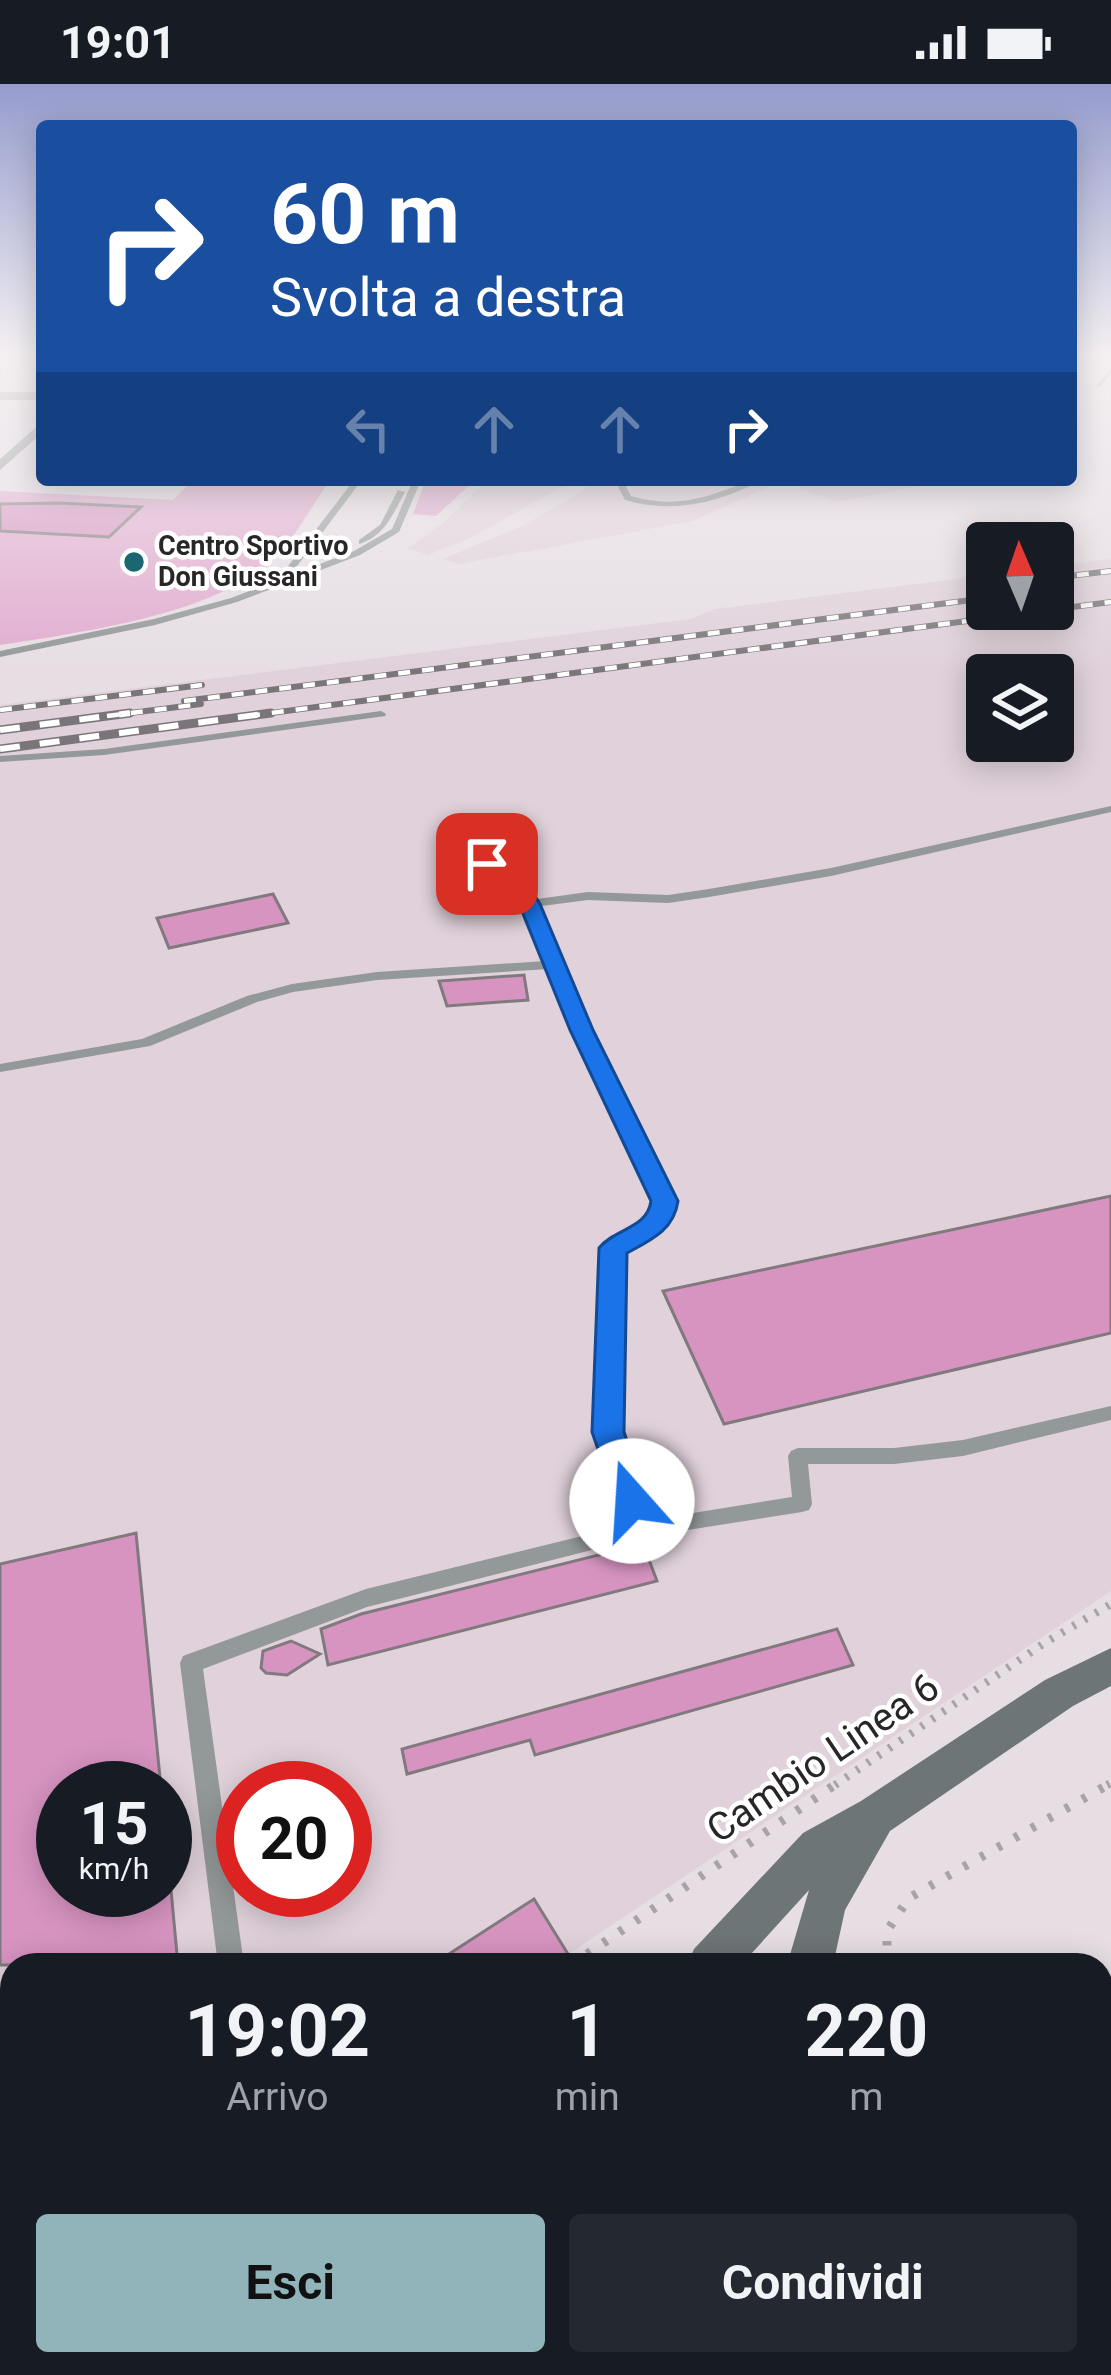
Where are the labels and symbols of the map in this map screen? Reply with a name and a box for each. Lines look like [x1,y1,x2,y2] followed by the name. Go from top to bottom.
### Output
[966,522,1074,630] north arrow
[158,530,349,593] place label: Centro Sportivo Don Giussani
[121,549,147,575] marker: Centro Sportivo Don Giussani
[436,813,538,915] pin
[569,1438,695,1564] position arrow
[698,1664,948,1852] street label: Cambio Linea 6
[216,1761,372,1917] speed limit sign: 20

